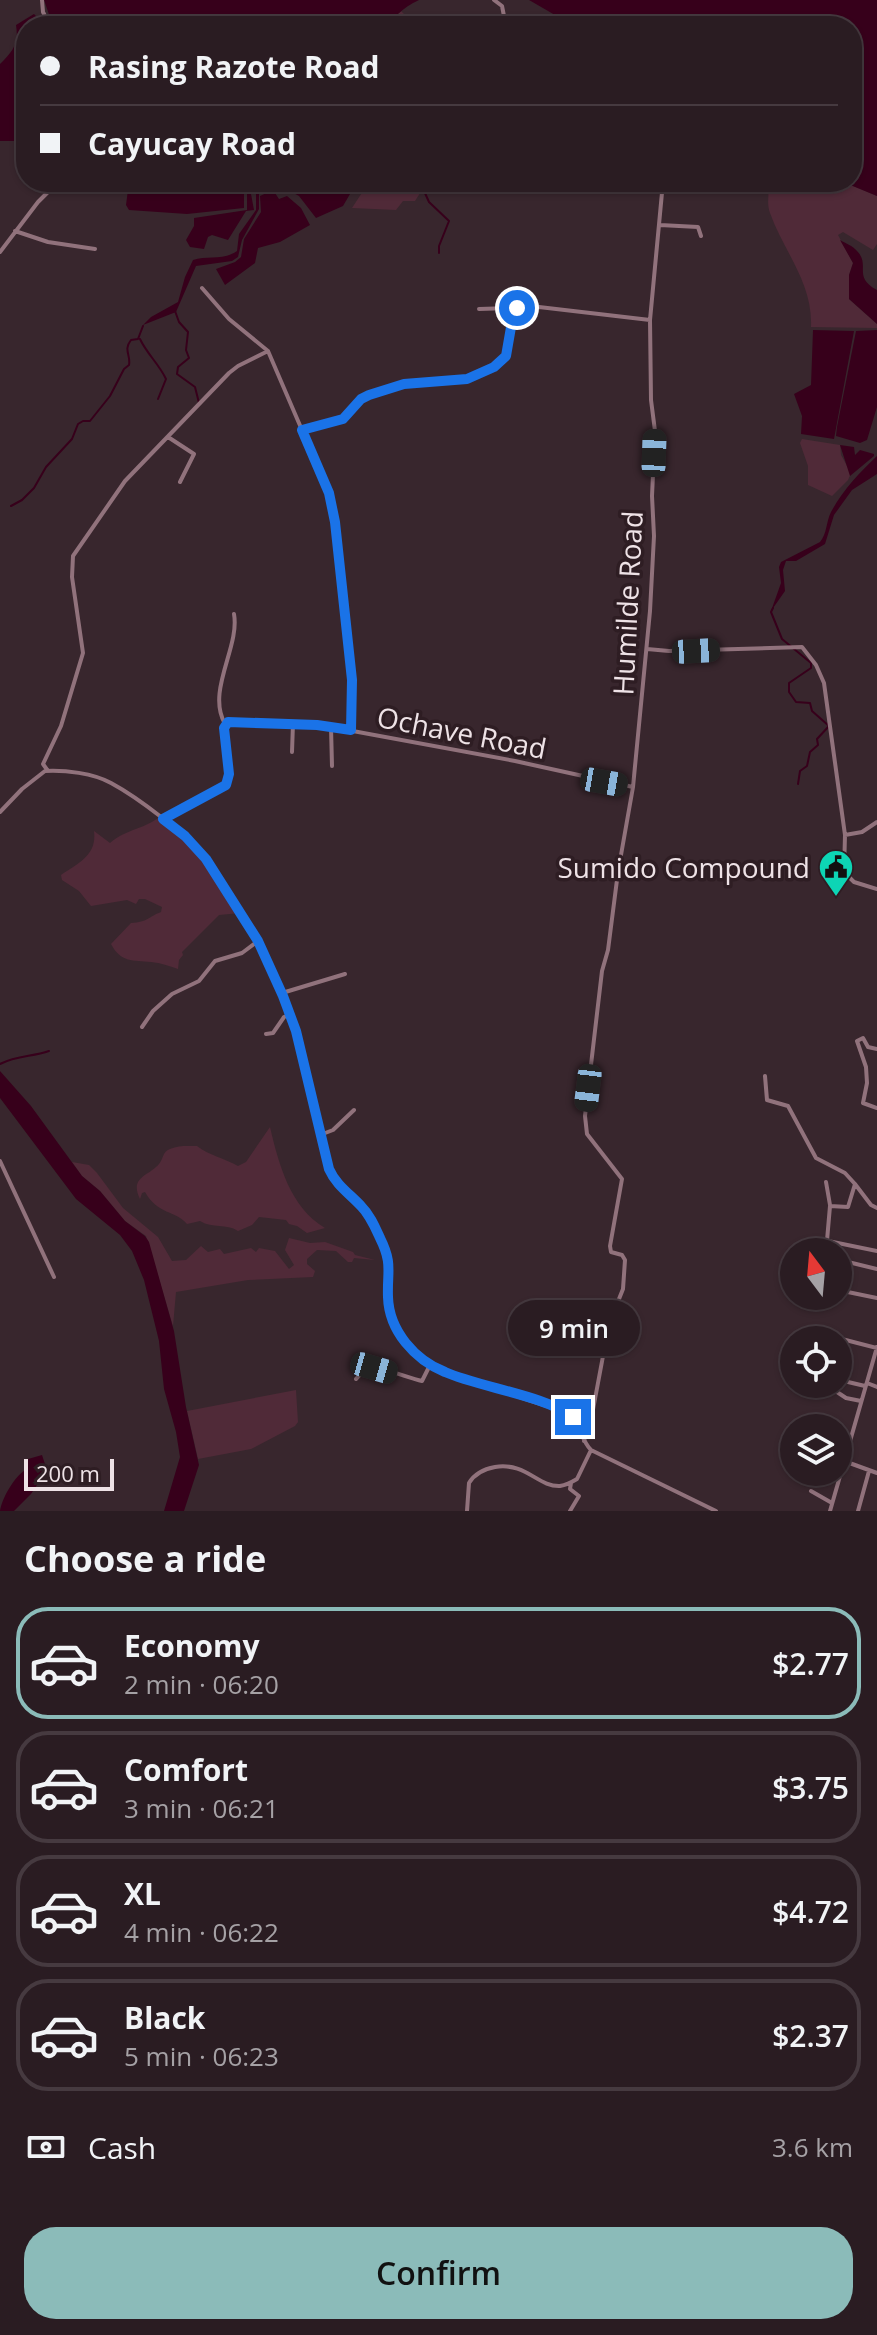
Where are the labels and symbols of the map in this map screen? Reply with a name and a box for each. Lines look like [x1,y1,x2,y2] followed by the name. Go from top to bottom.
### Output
[499,290,535,326] route start
[641,429,667,477] car
[603,510,651,696] street label: Humilde Road
[671,638,721,664] car
[374,697,550,767] street label: Ochave Road
[578,766,630,798] car
[557,848,810,886] place label: Sumido Compound
[817,848,855,898] public building icon: Sumido Compound
[573,1063,603,1113] car
[780,1238,852,1310] north arrow
[507,1301,639,1357] callout: 9 min
[348,1350,400,1386] car
[555,1399,591,1435] route end
[24,1455,114,1491] scale bar

